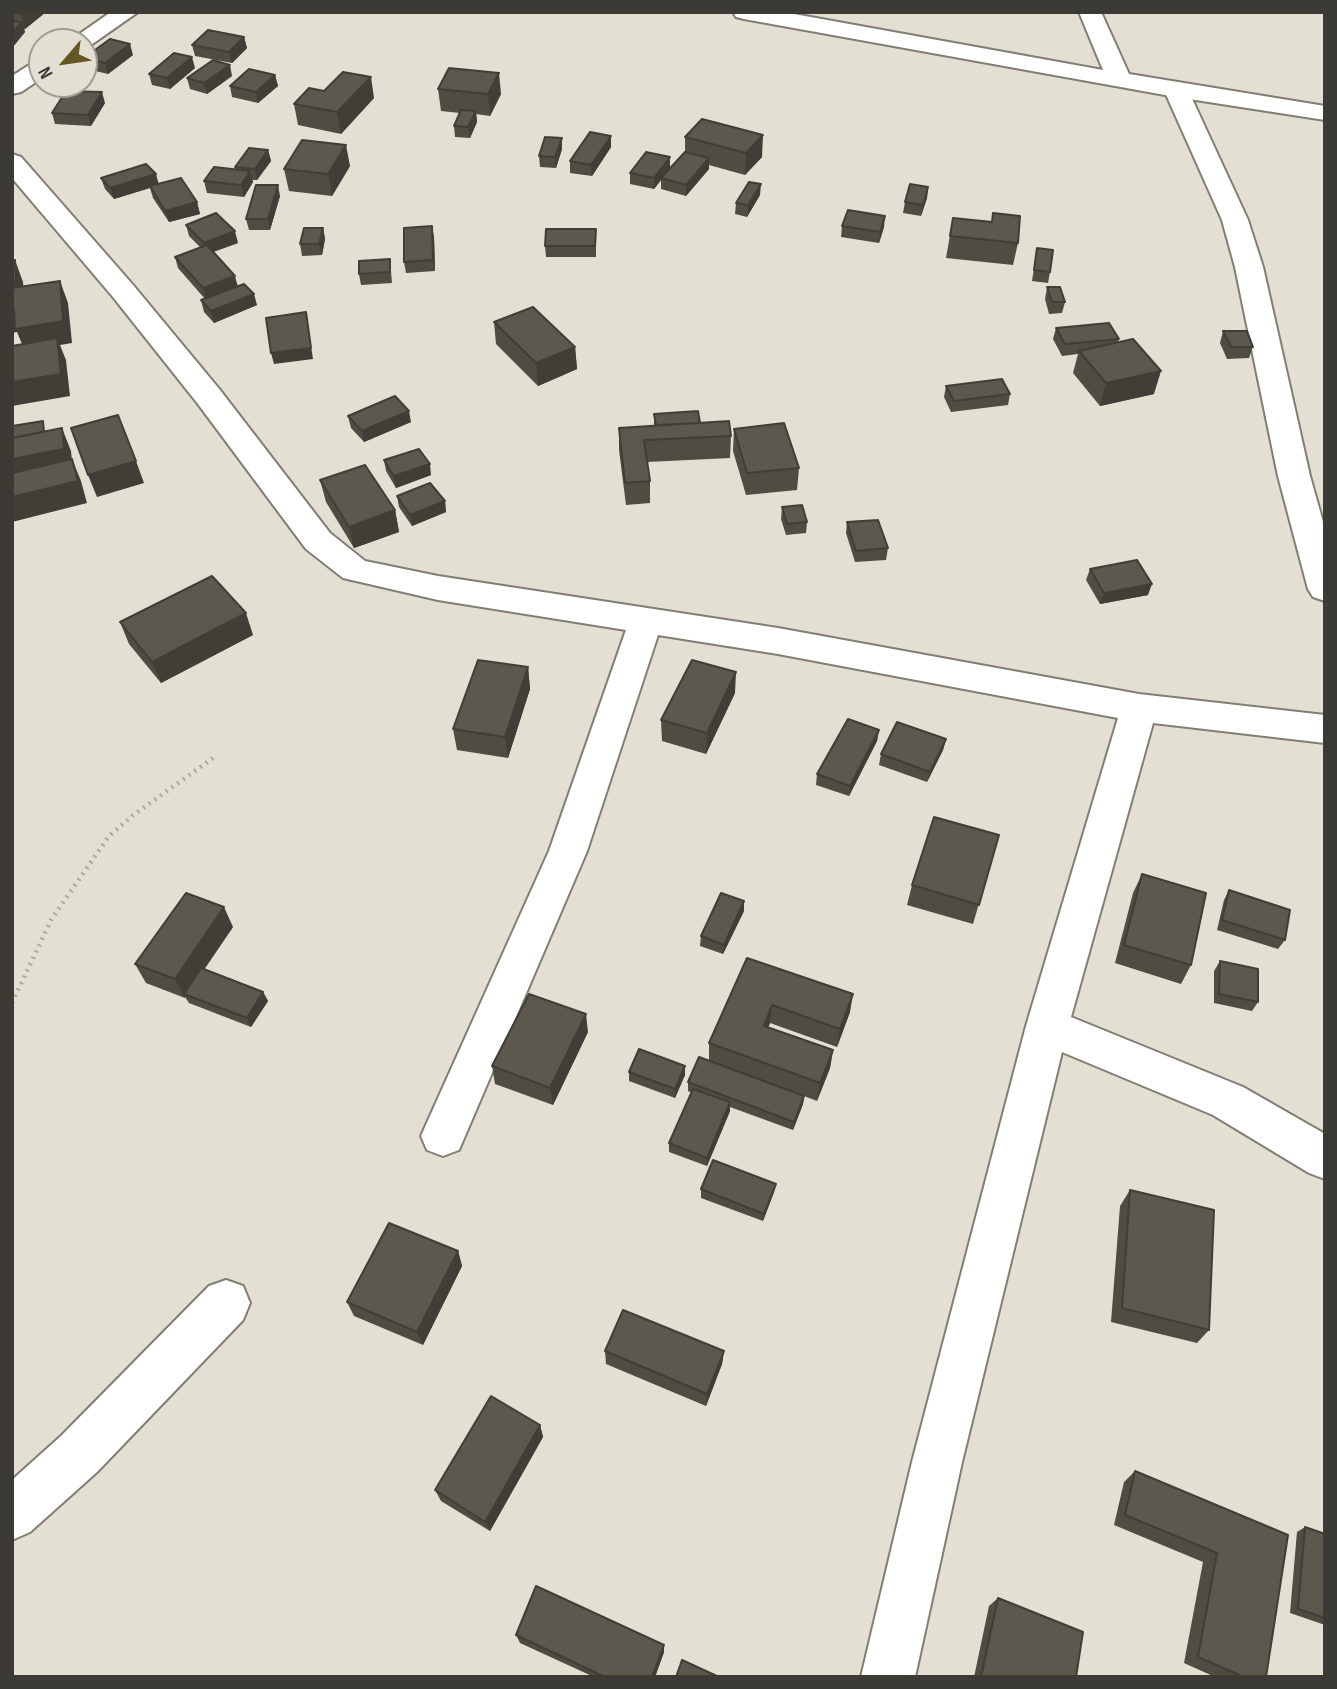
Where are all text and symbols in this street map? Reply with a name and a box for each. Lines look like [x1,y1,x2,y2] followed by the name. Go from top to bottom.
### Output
[28,28,98,98] north arrow
[33,62,58,82] text: N

